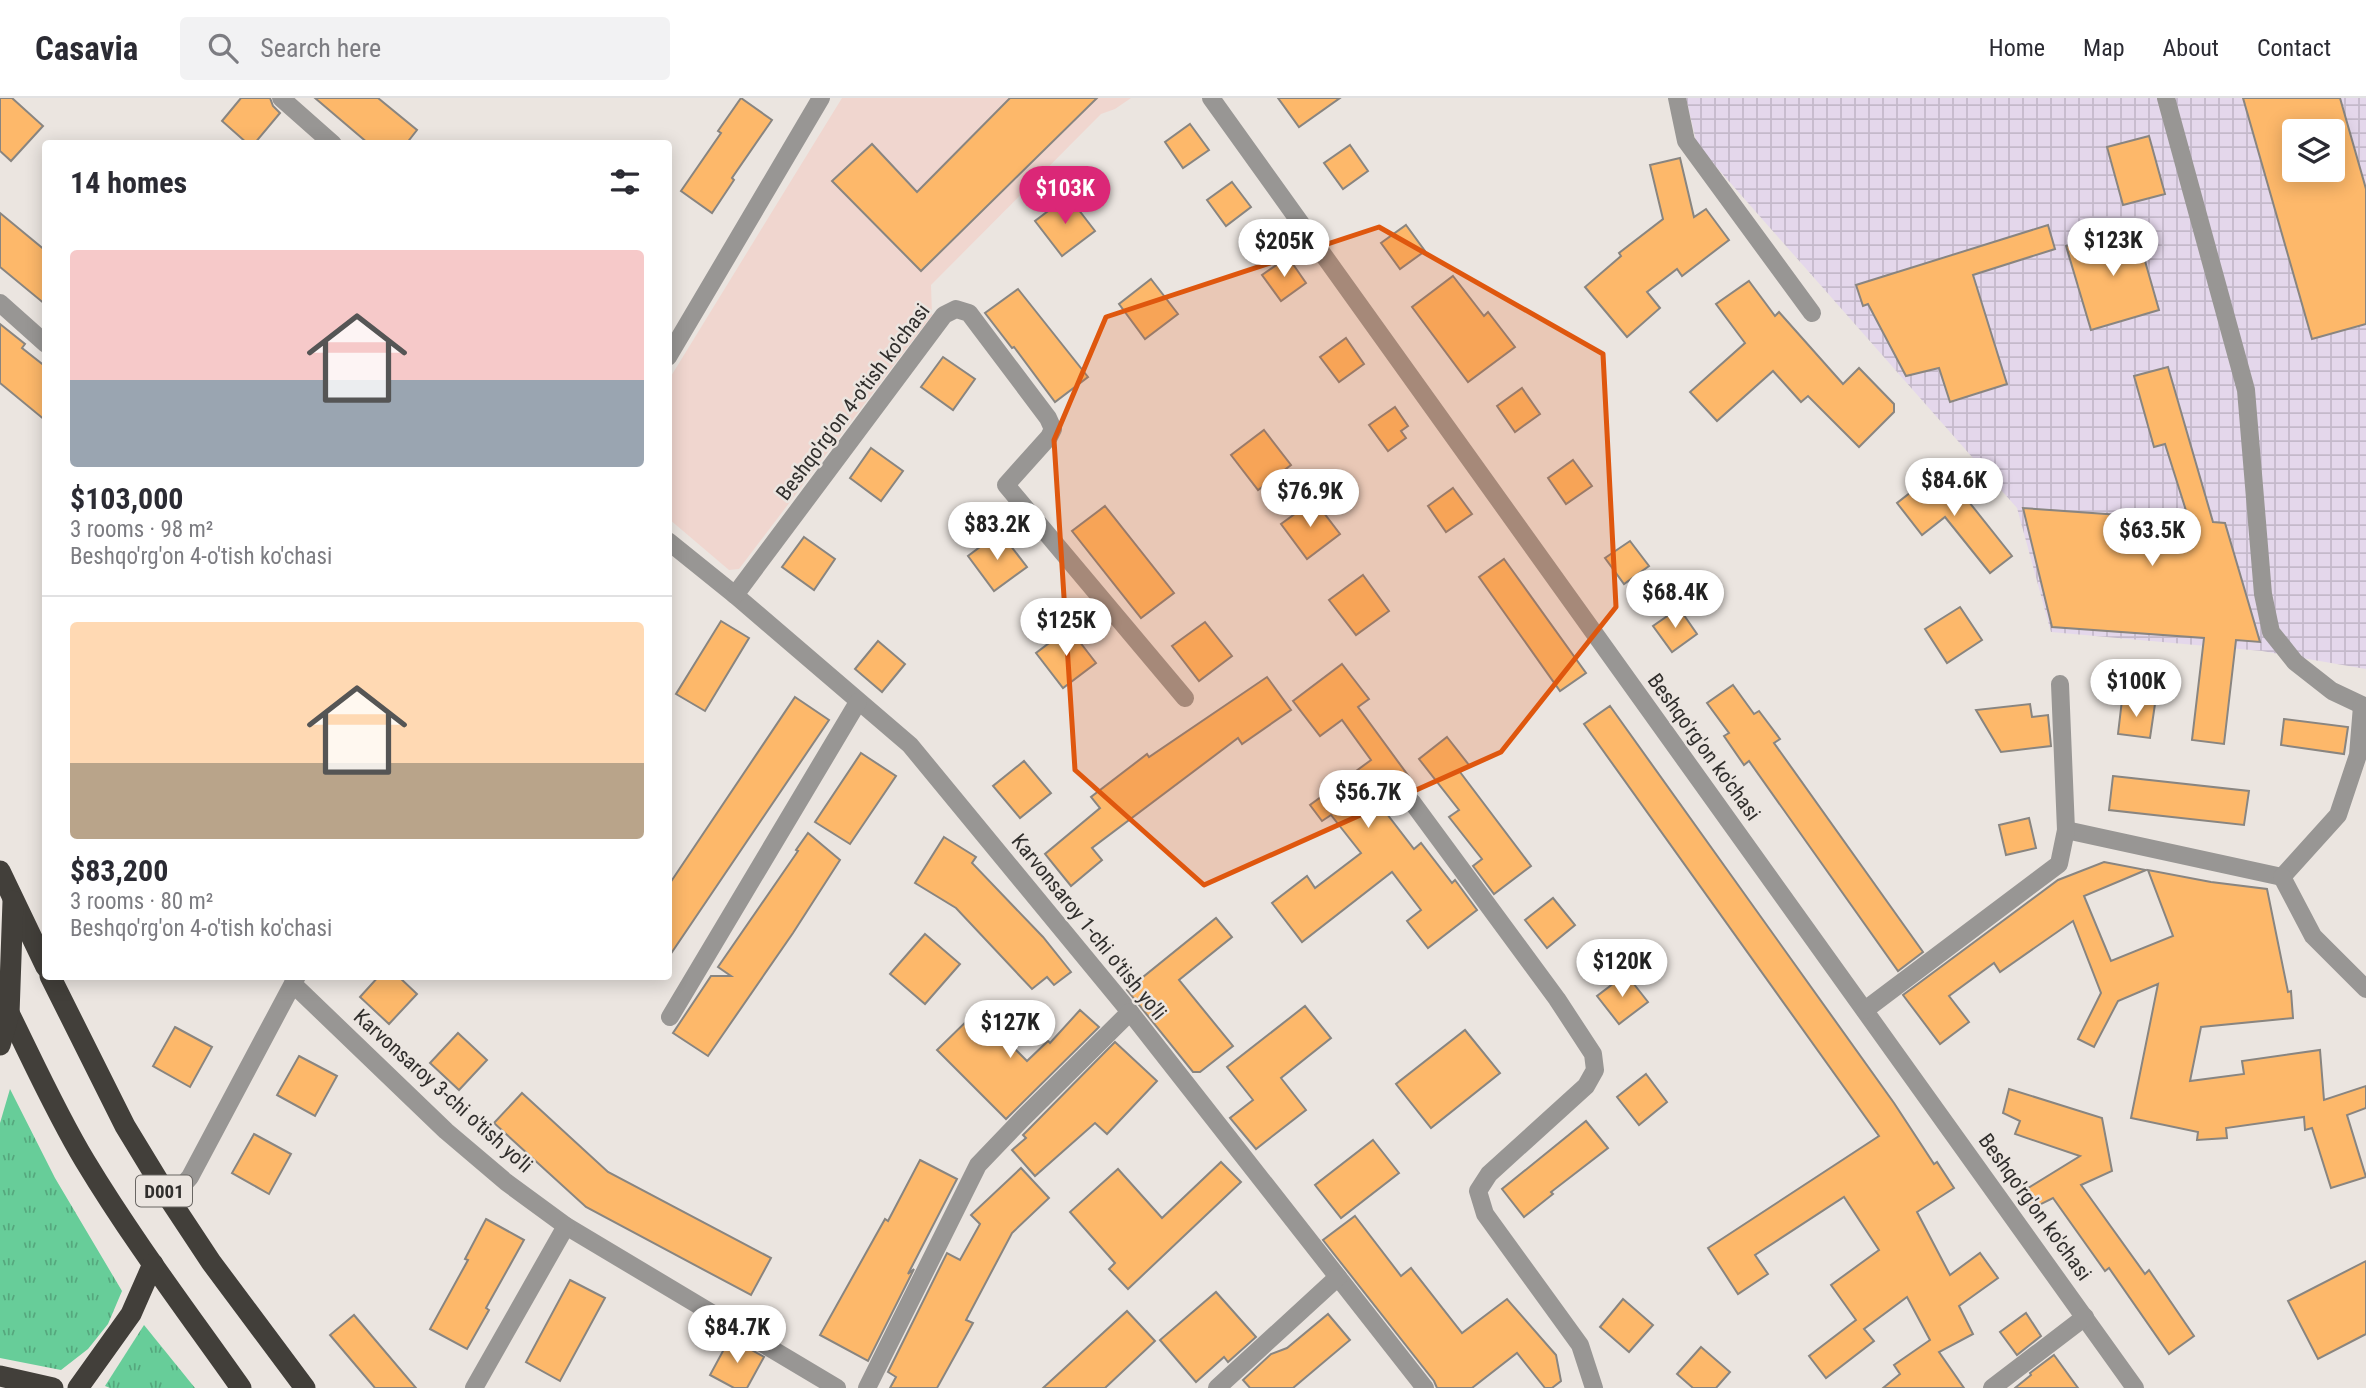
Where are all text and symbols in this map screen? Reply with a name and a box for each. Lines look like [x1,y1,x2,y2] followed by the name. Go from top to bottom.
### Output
[180,17,670,80] search box
[35,29,138,68] text: Casavia
[204,29,242,67] icon: search
[260,33,381,63] text: Search here
[1989,34,2045,62] text: Home
[2083,34,2125,62] text: Map
[2163,34,2219,62] text: About
[2257,34,2331,62] text: Contact
[2282,119,2345,182] map controls
[2282,119,2345,182] button: layers
[606,163,644,201] icon: filters
[70,165,187,200] text: 14 homes
[1016,166,1114,226] pin: $103K
[1035,175,1095,202] text: $103K
[2064,218,2162,278] pin: $123K
[1235,220,1333,279] pin: $205K
[2083,227,2143,254] text: $123K
[1254,228,1314,255] text: $205K
[294,295,420,421] icon: home
[771,299,935,505] street label: Beshqo'rg'on 4-o'tish ko'chasi
[1897,458,2011,518] pin: $84.6K
[1921,467,1987,494] text: $84.6K
[1253,470,1367,529] pin: $76.9K
[1277,478,1343,505] text: $76.9K
[70,481,183,516] text: $103,000
[940,503,1054,562] pin: $83.2K
[2095,508,2209,568] pin: $63.5K
[964,511,1030,538] text: $83.2K
[70,516,213,543] text: 3 rooms · 98 m²
[2119,517,2185,544] text: $63.5K
[70,543,332,570] text: Beshqo'rg'on 4-o'tish ko'chasi
[1618,570,1732,630] pin: $68.4K
[1642,579,1708,606] text: $68.4K
[1017,598,1115,658] pin: $125K
[1036,607,1096,634] text: $125K
[2087,660,2185,719] pin: $100K
[294,667,420,793] icon: home
[2106,668,2166,695] text: $100K
[1643,669,1765,825] street label: Beshqo'rg'on ko'chasi
[1311,770,1425,830] pin: $56.7K
[1335,779,1401,806] text: $56.7K
[1007,829,1171,1025] street label: Karvonsaroy 1-chi o'tish yo'li
[70,853,168,888] text: $83,200
[70,888,213,915] text: 3 rooms · 80 m²
[70,915,332,942] text: Beshqo'rg'on 4-o'tish ko'chasi
[1573,940,1671,999] pin: $120K
[1592,948,1652,975] text: $120K
[961,1000,1059,1060] pin: $127K
[349,1004,537,1178] street label: Karvonsaroy 3-chi o'tish yo'li
[980,1009,1040,1036] text: $127K
[1974,1129,2096,1285] street label: Beshqo'rg'on ko'chasi
[136,1176,192,1206] road number: D001
[680,1306,794,1365] pin: $84.7K
[704,1314,770,1341] text: $84.7K

